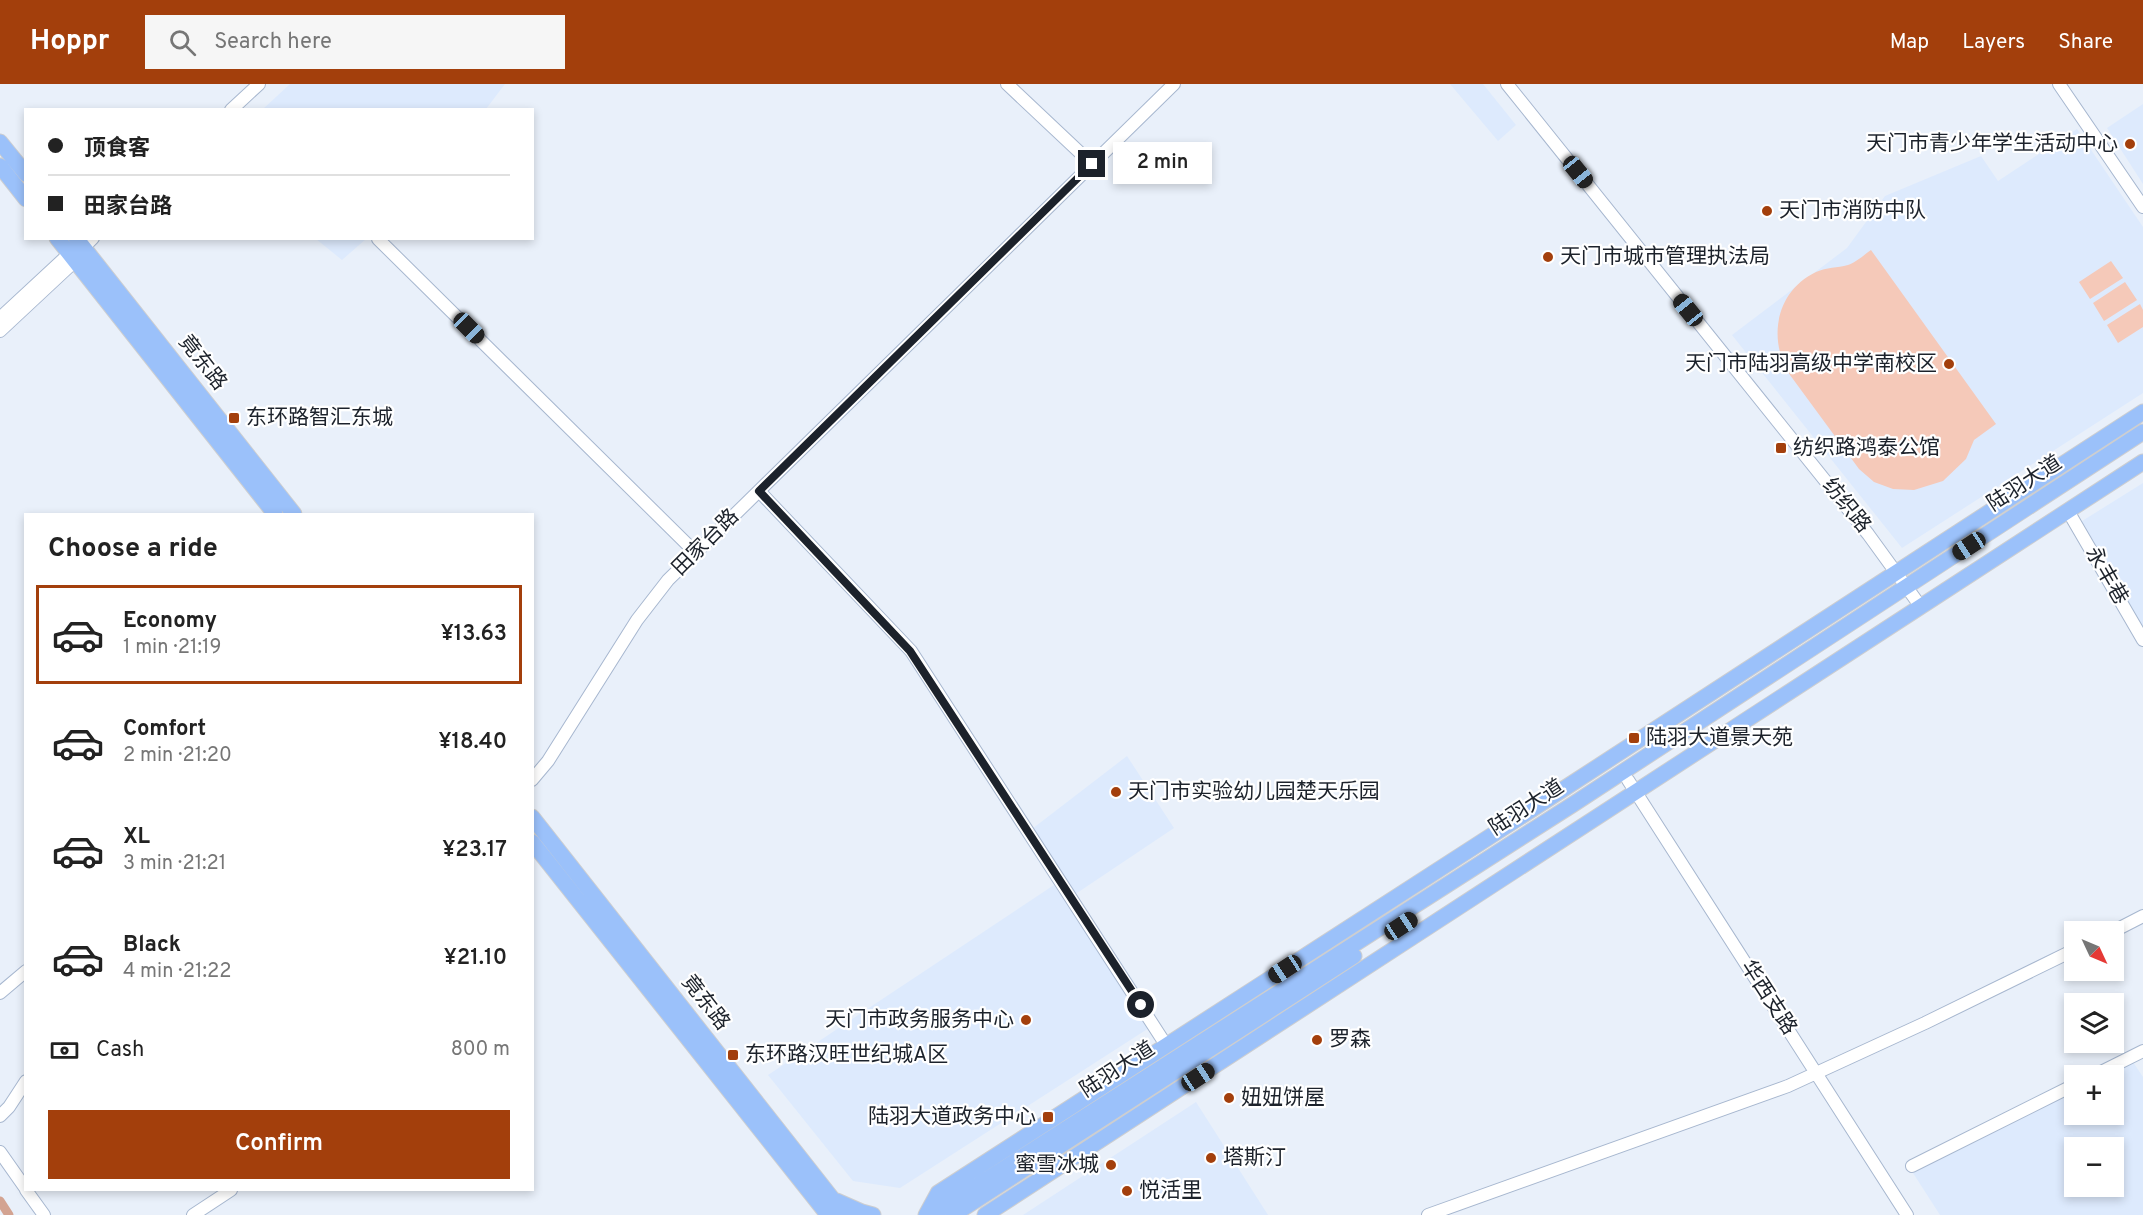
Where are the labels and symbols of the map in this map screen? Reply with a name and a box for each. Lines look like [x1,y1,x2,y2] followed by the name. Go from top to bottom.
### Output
[1866,131,2118,158] place label: 天门市青少年学生活动中心
[2123,137,2137,151] marker: 天门市青少年学生活动中心
[1113,143,1212,185] callout: 2 min
[1078,150,1105,177] route end
[1560,152,1596,192] car
[1779,198,1926,225] place label: 天门市消防中队
[1760,204,1774,218] marker: 天门市消防中队
[1560,244,1770,271] place label: 天门市城市管理执法局
[1541,250,1555,264] marker: 天门市城市管理执法局
[1670,290,1706,330] car
[450,309,488,347] car
[172,330,232,396] street label: 竟东路
[1685,351,1937,378] place label: 天门市陆羽高级中学南校区
[1942,357,1956,371] marker: 天门市陆羽高级中学南校区
[246,405,393,432] place label: 东环路智汇东城
[227,411,241,425] marker: 东环路智汇东城
[1793,435,1940,462] place label: 纺织路鸿泰公馆
[1774,441,1788,455] marker: 纺织路鸿泰公馆
[1982,450,2068,518] street label: 陆羽大道
[1816,473,1876,539] street label: 纺织路
[667,504,745,582] street label: 田家台路
[1949,529,1989,563] car
[2079,542,2133,610] street label: 永丰巷
[1646,725,1793,752] place label: 陆羽大道景天苑
[1627,731,1641,745] marker: 陆羽大道景天苑
[1484,774,1570,842] street label: 陆羽大道
[1128,779,1380,806] place label: 天门市实验幼儿园楚天乐园
[1109,785,1123,799] marker: 天门市实验幼儿园楚天乐园
[1381,909,1421,943] car
[2064,921,2124,981] north arrow
[1265,952,1305,986] car
[1734,955,1802,1041] street label: 华西支路
[675,970,735,1036] street label: 竟东路
[1127,991,1154,1018] route start
[825,1007,1014,1034] place label: 天门市政务服务中心
[1019,1013,1033,1027] marker: 天门市政务服务中心
[1329,1027,1371,1054] place label: 罗森
[1310,1033,1324,1047] marker: 罗森
[1075,1036,1161,1104] street label: 陆羽大道
[745,1042,948,1069] place label: 东环路汉旺世纪城A区
[726,1048,740,1062] marker: 东环路汉旺世纪城A区
[1178,1060,1218,1094] car
[1241,1085,1325,1112] place label: 妞妞饼屋
[1222,1091,1236,1105] marker: 妞妞饼屋
[868,1104,1036,1131] place label: 陆羽大道政务中心
[1041,1110,1055,1124] marker: 陆羽大道政务中心
[1223,1145,1286,1172] place label: 塔斯汀
[1204,1151,1218,1165] marker: 塔斯汀
[1015,1152,1099,1179] place label: 蜜雪冰城
[1104,1158,1118,1172] marker: 蜜雪冰城
[1139,1178,1202,1205] place label: 悦活里
[1120,1184,1134,1198] marker: 悦活里

